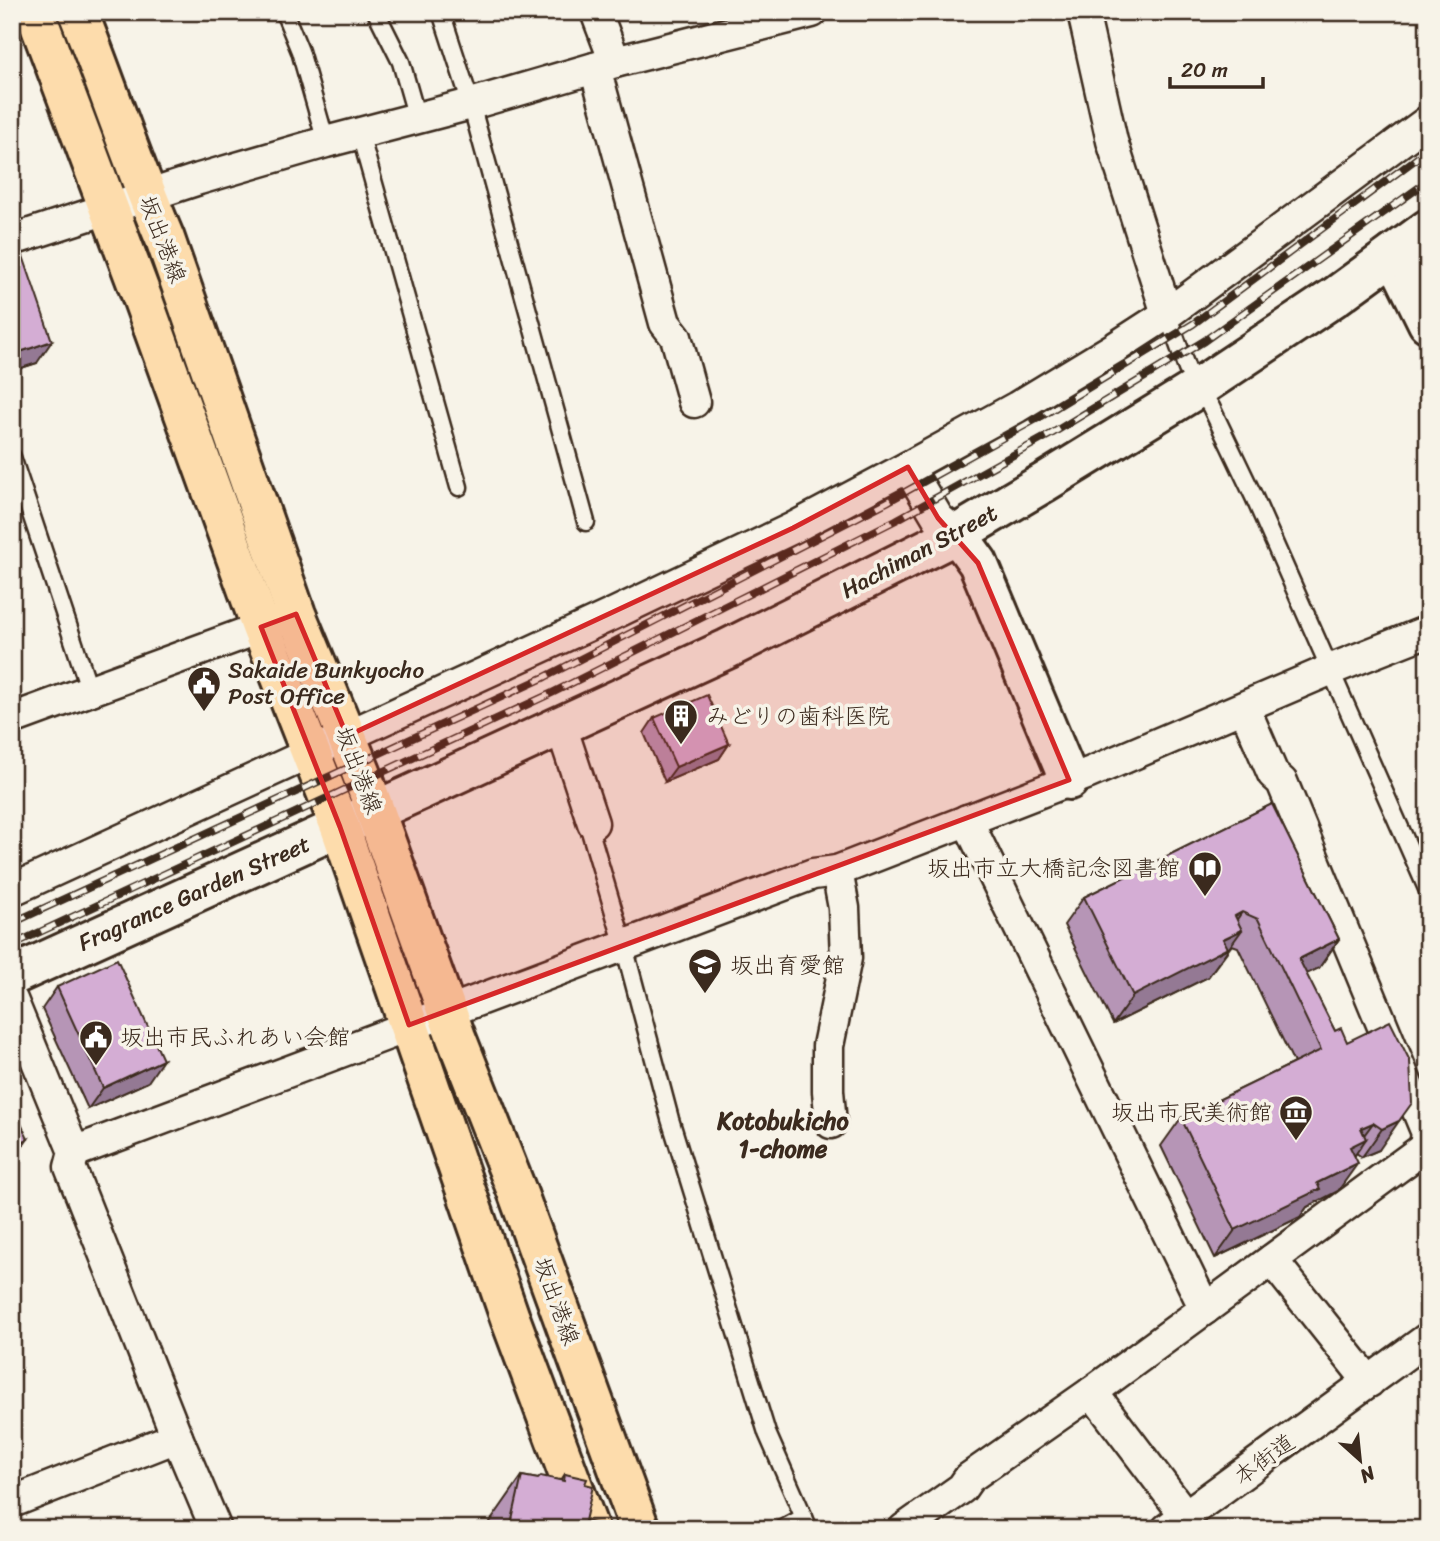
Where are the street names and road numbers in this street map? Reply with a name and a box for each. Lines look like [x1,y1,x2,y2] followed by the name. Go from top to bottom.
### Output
[127,189,198,289] street label: 坂出港線
[833,493,1005,610] street label: Hachiman Street
[323,720,394,820] street label: 坂出港線
[71,824,317,963] street label: Fragrance Garden Street
[522,1251,592,1351] street label: 坂出港線
[1224,1423,1304,1496] street label: 本街道

